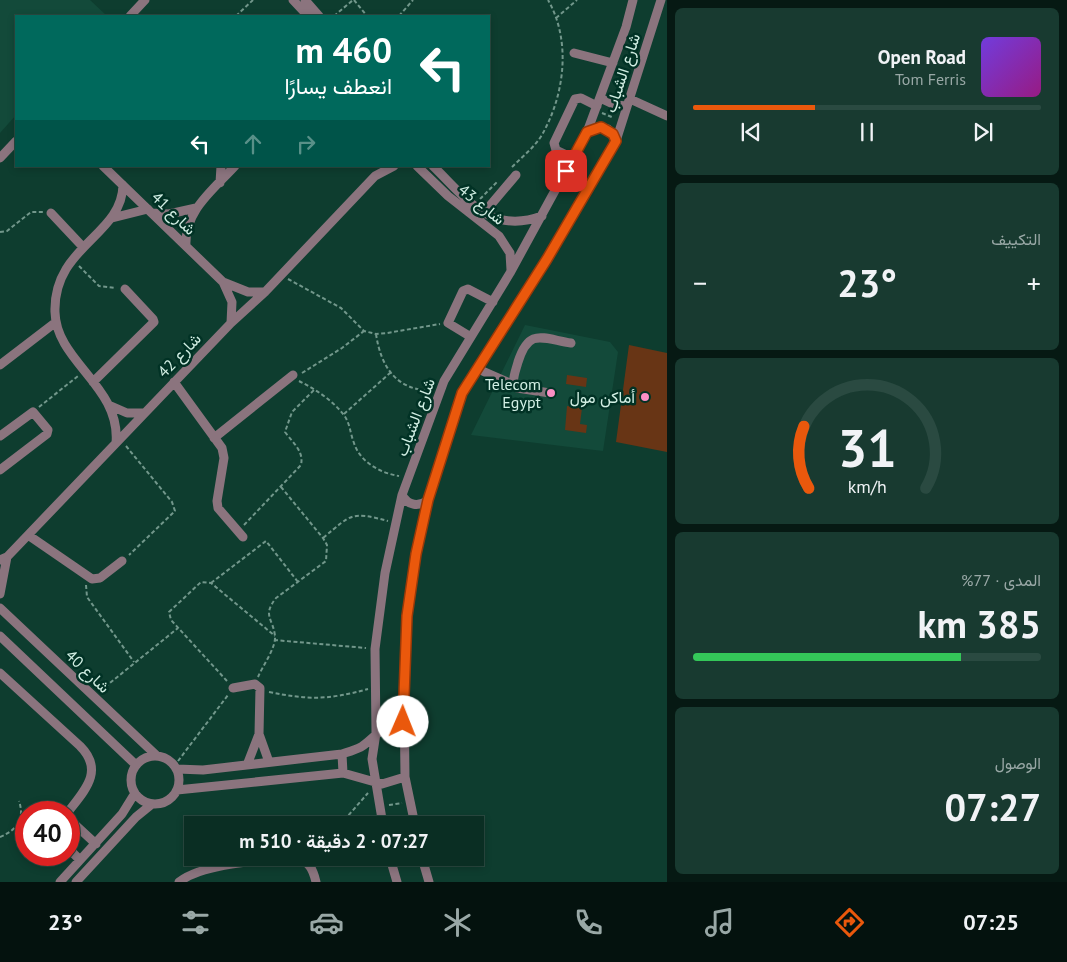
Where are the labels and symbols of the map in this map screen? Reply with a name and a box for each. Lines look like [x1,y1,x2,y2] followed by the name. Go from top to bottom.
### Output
[600,31,646,116] street label: شارع الشباب
[545,150,587,192] pin
[454,179,509,230] street label: شارع 43
[146,187,200,240] street label: شارع 41
[153,329,206,383] street label: شارع 42
[485,374,542,412] place label: Telecom Egypt
[391,375,441,460] street label: شارع الشباب
[545,387,557,399] marker: Telecom Egypt
[570,387,635,408] place label: أماكن مول
[639,391,651,403] marker: أماكن مول
[60,645,114,698] street label: شارع 40
[376,695,428,747] position arrow
[15,801,80,866] speed limit sign: 40

